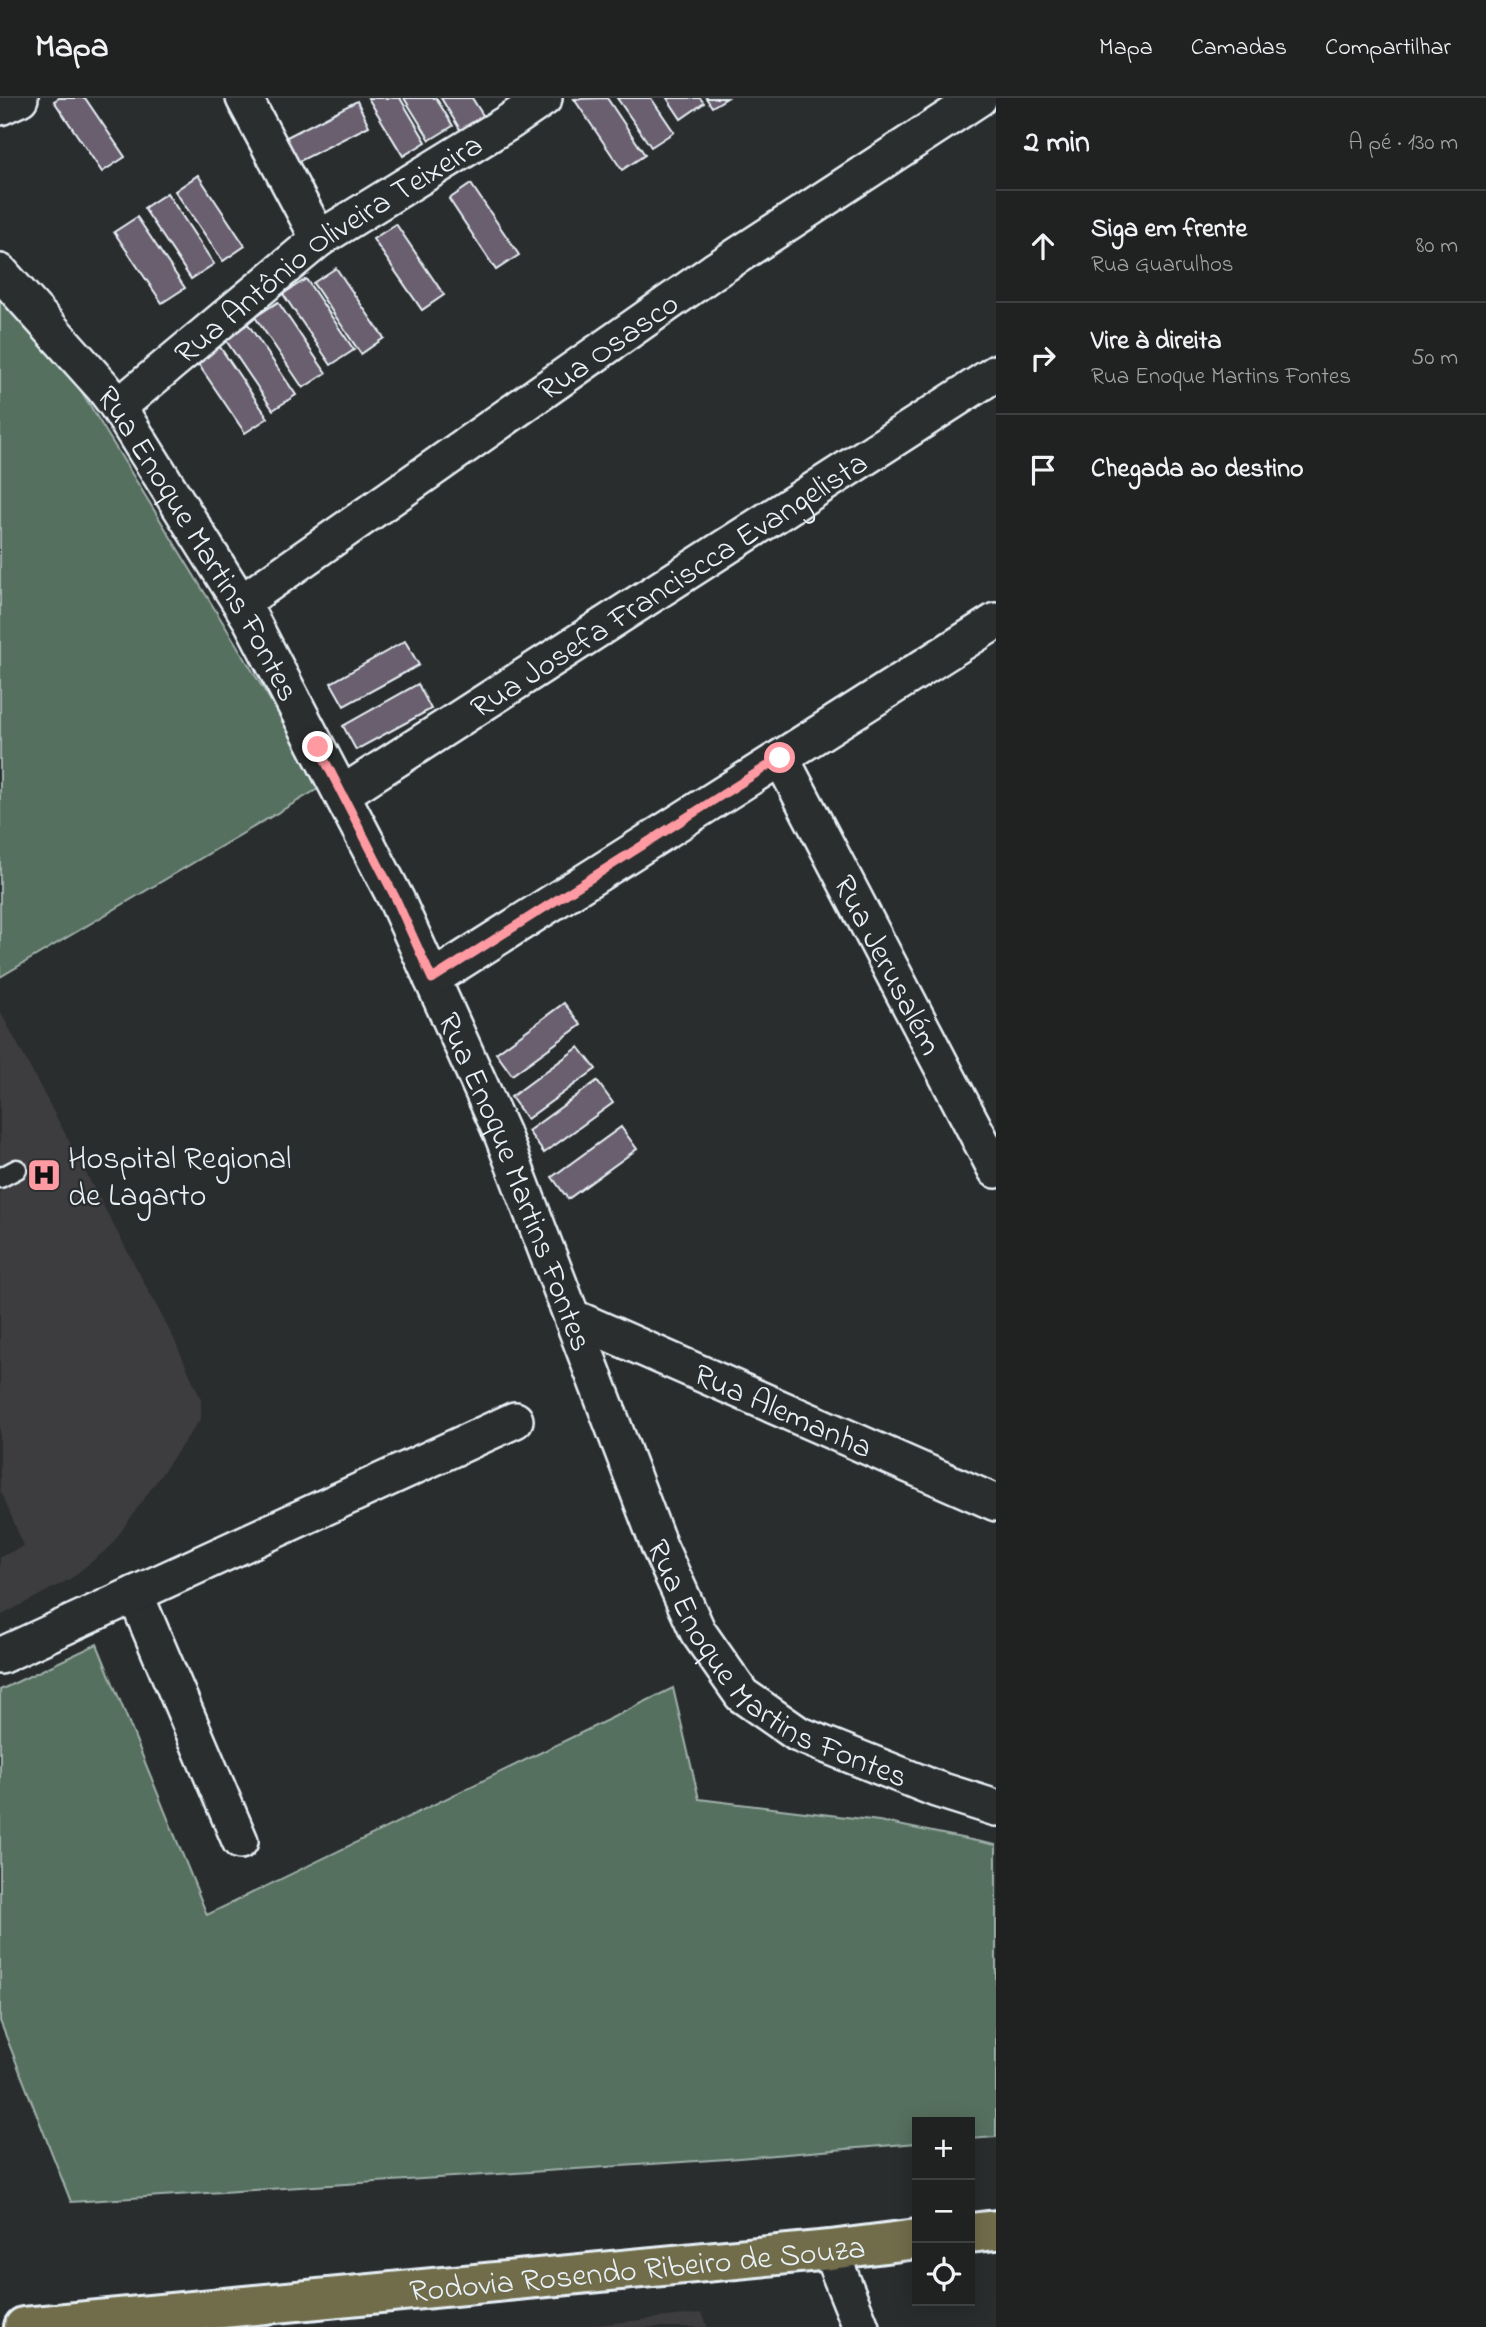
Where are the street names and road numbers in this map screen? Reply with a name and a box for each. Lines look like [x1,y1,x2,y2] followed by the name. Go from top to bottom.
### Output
[165,124,493,377] street label: Rua Antônio Oliveira Teixeira
[529,282,690,415] street label: Rua Osasco
[83,377,310,711] street label: Rua Enoque Martins Fontes
[462,441,878,732] street label: Rua Josefa Franciscca Evangelista
[819,868,952,1065] street label: Rua Jerusalém
[423,1006,603,1359] street label: Rua Enoque Martins Fontes
[685,1353,879,1473] street label: Rua Alemanha
[632,1533,914,1802] street label: Rua Enoque Martins Fontes
[408,2226,868,2317] street label: Rodovia Rosendo Ribeiro de Souza

